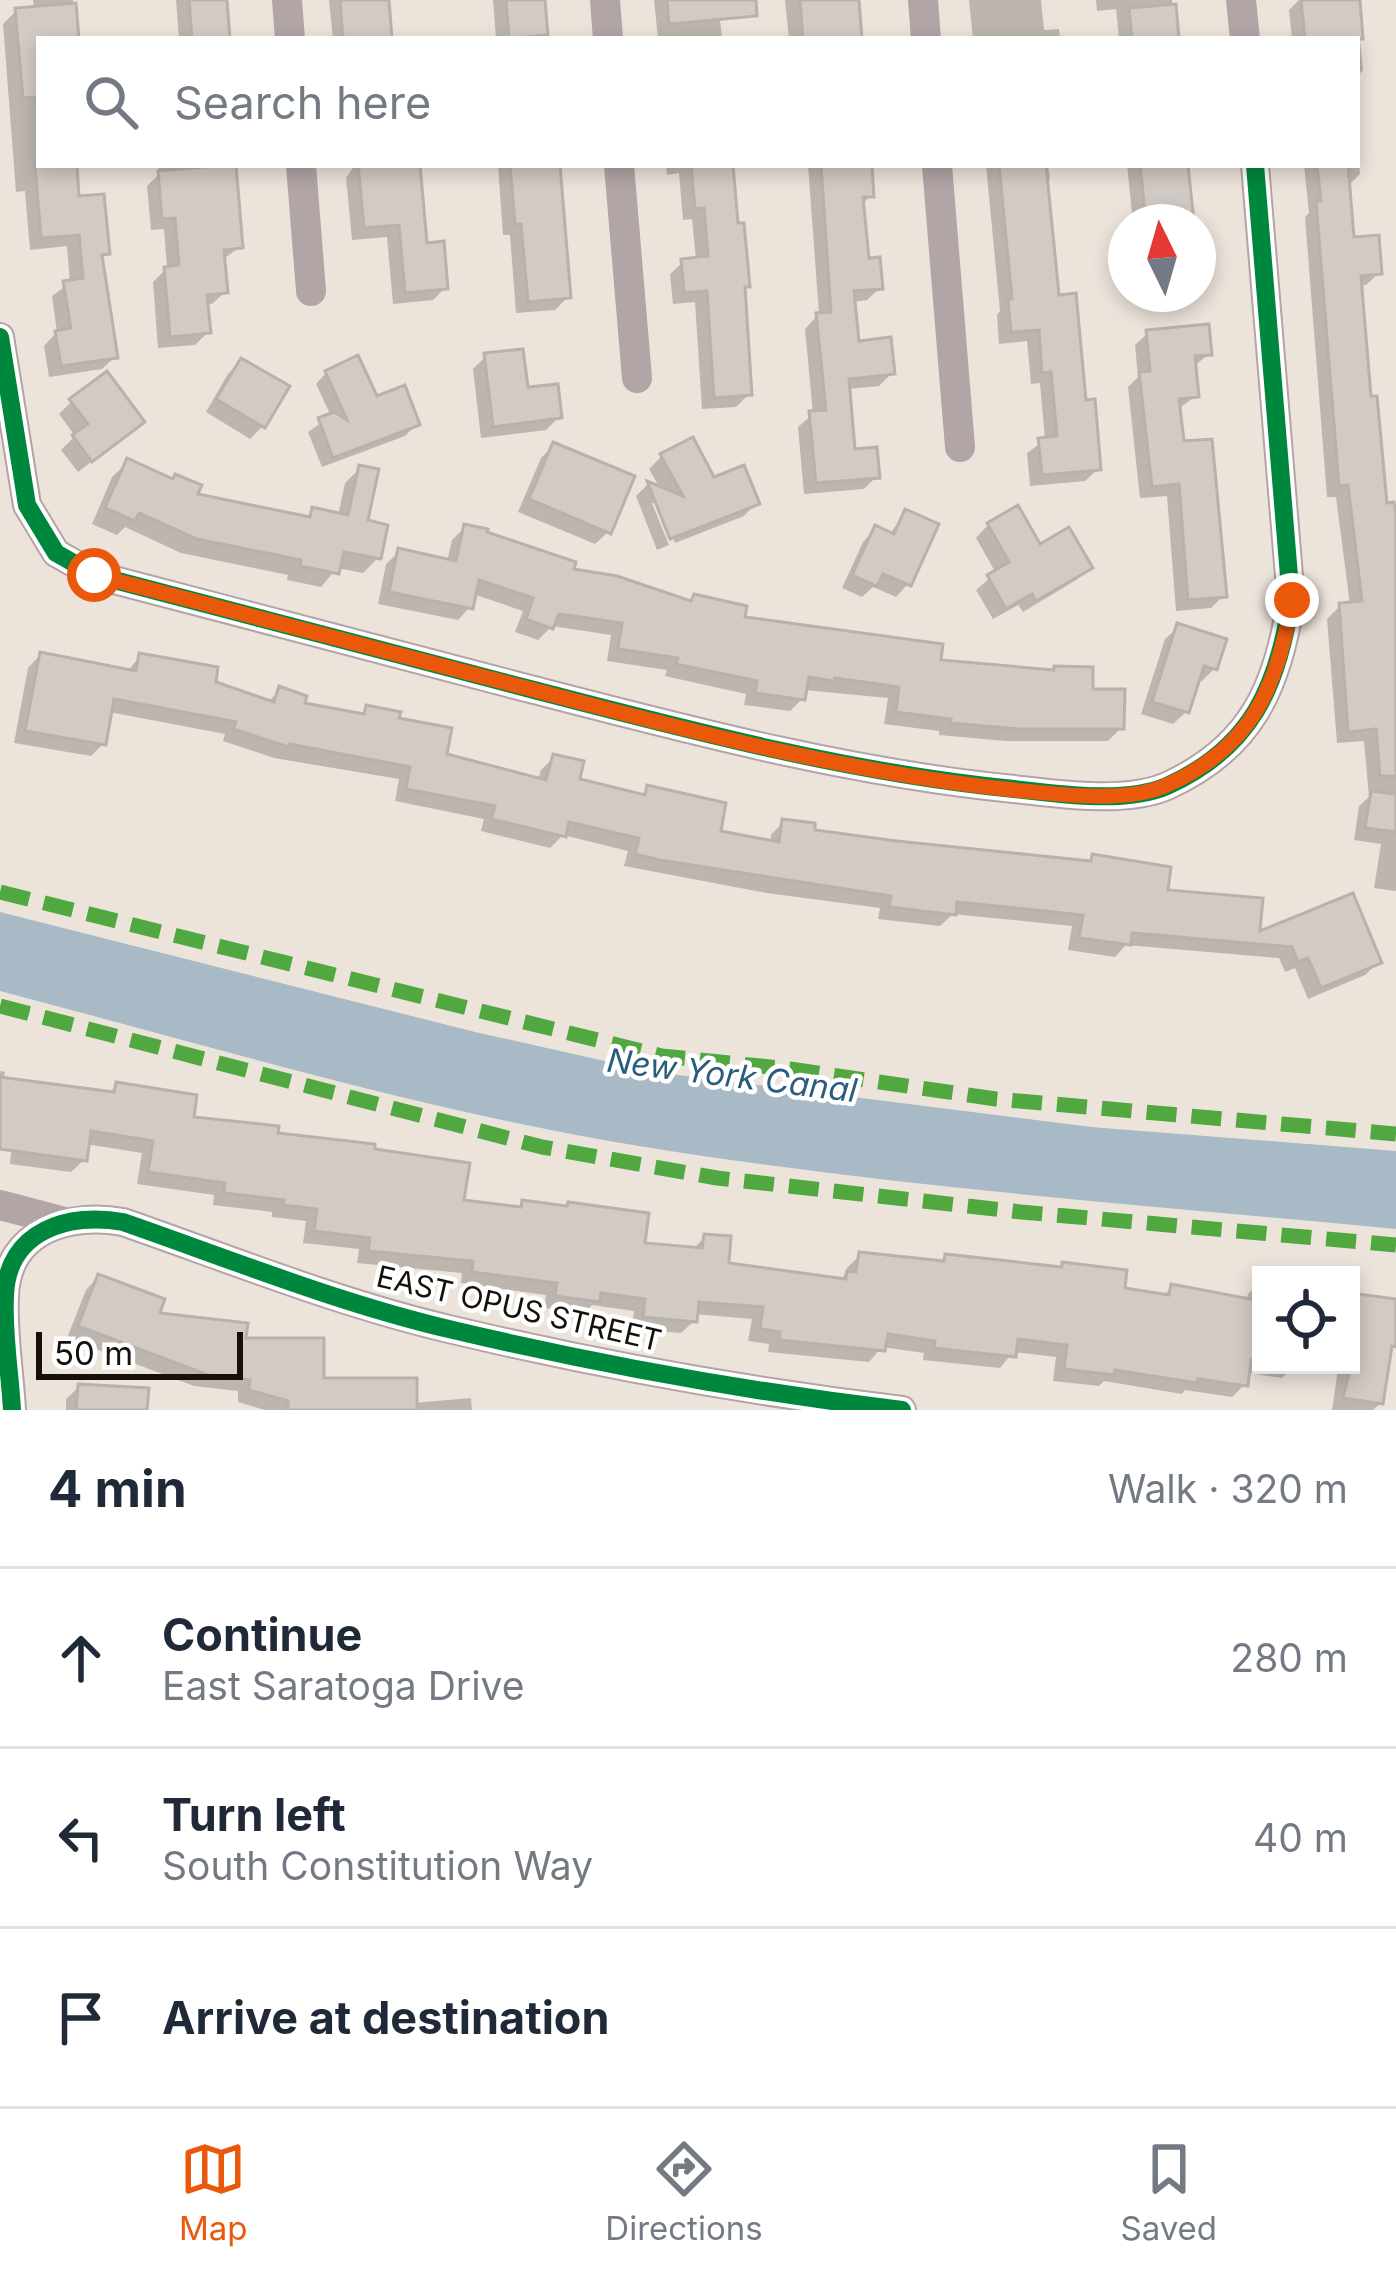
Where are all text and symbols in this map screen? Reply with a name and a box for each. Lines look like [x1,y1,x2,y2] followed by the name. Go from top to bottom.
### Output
[36,36,1360,168] search box
[78,69,144,135] icon: search
[174,75,431,130] text: Search here
[1108,204,1216,312] north arrow
[67,548,121,602] route start
[1265,573,1319,627] route end
[605,1040,859,1110] water label: New York Canal
[373,1258,665,1358] street label: EAST OPUS STREET
[1252,1266,1360,1374] map controls
[1252,1266,1360,1374] button: locate
[36,1326,243,1379] scale bar
[54,1333,133,1373] text: 50 m
[48,1458,187,1519] text: 4 min
[1108,1465,1348,1512] text: Walk · 320 m
[162,1607,362,1662] text: Continue
[48,1625,114,1691] icon: ahead
[1230,1634,1348,1681] text: 280 m
[162,1662,524,1709] text: East Saratoga Drive
[162,1787,346,1842] text: Turn left
[48,1805,114,1871] icon: left
[1253,1814,1348,1861] text: 40 m
[162,1842,593,1889] text: South Constitution Way
[48,1985,114,2051] icon: arrive
[162,1990,609,2045] text: Arrive at destination
[179,2136,247,2248] tab: Map
[605,2136,763,2248] tab: Directions
[1120,2136,1217,2248] tab: Saved

